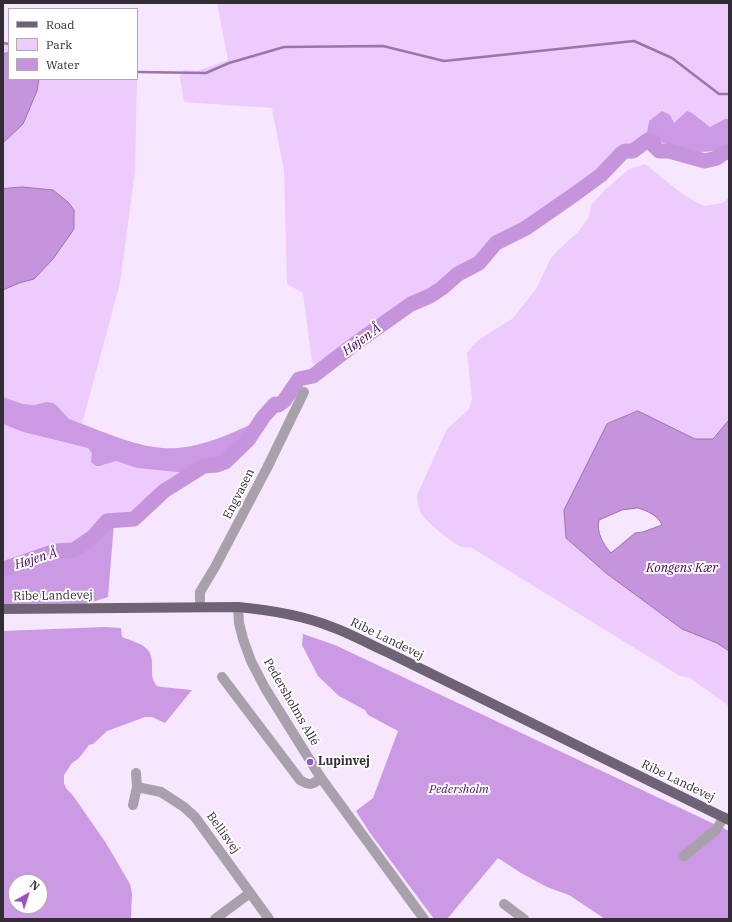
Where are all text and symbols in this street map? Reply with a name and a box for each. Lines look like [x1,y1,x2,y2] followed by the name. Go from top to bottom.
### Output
[8,8,138,80] legend
[46,17,75,32] text: Road
[46,37,72,52] text: Park
[46,57,79,72] text: Water
[340,321,384,359] water label: Højen Å
[220,466,258,522] street label: Engvasen
[13,545,59,573] water label: Højen Å
[646,560,718,576] water label: Kongens Kær
[13,588,93,604] street label: Ribe Landevej
[348,615,426,663] street label: Ribe Landevej
[260,656,322,748] street label: Pedersholms Allé
[318,755,370,769] place label: Lupinvej
[305,757,315,767] marker: Lupinvej
[639,757,717,805] street label: Ribe Landevej
[429,783,489,797] park label: Pedersholm
[203,810,243,856] street label: Bellisvej
[8,874,48,914] north arrow
[27,877,43,894] text: N

